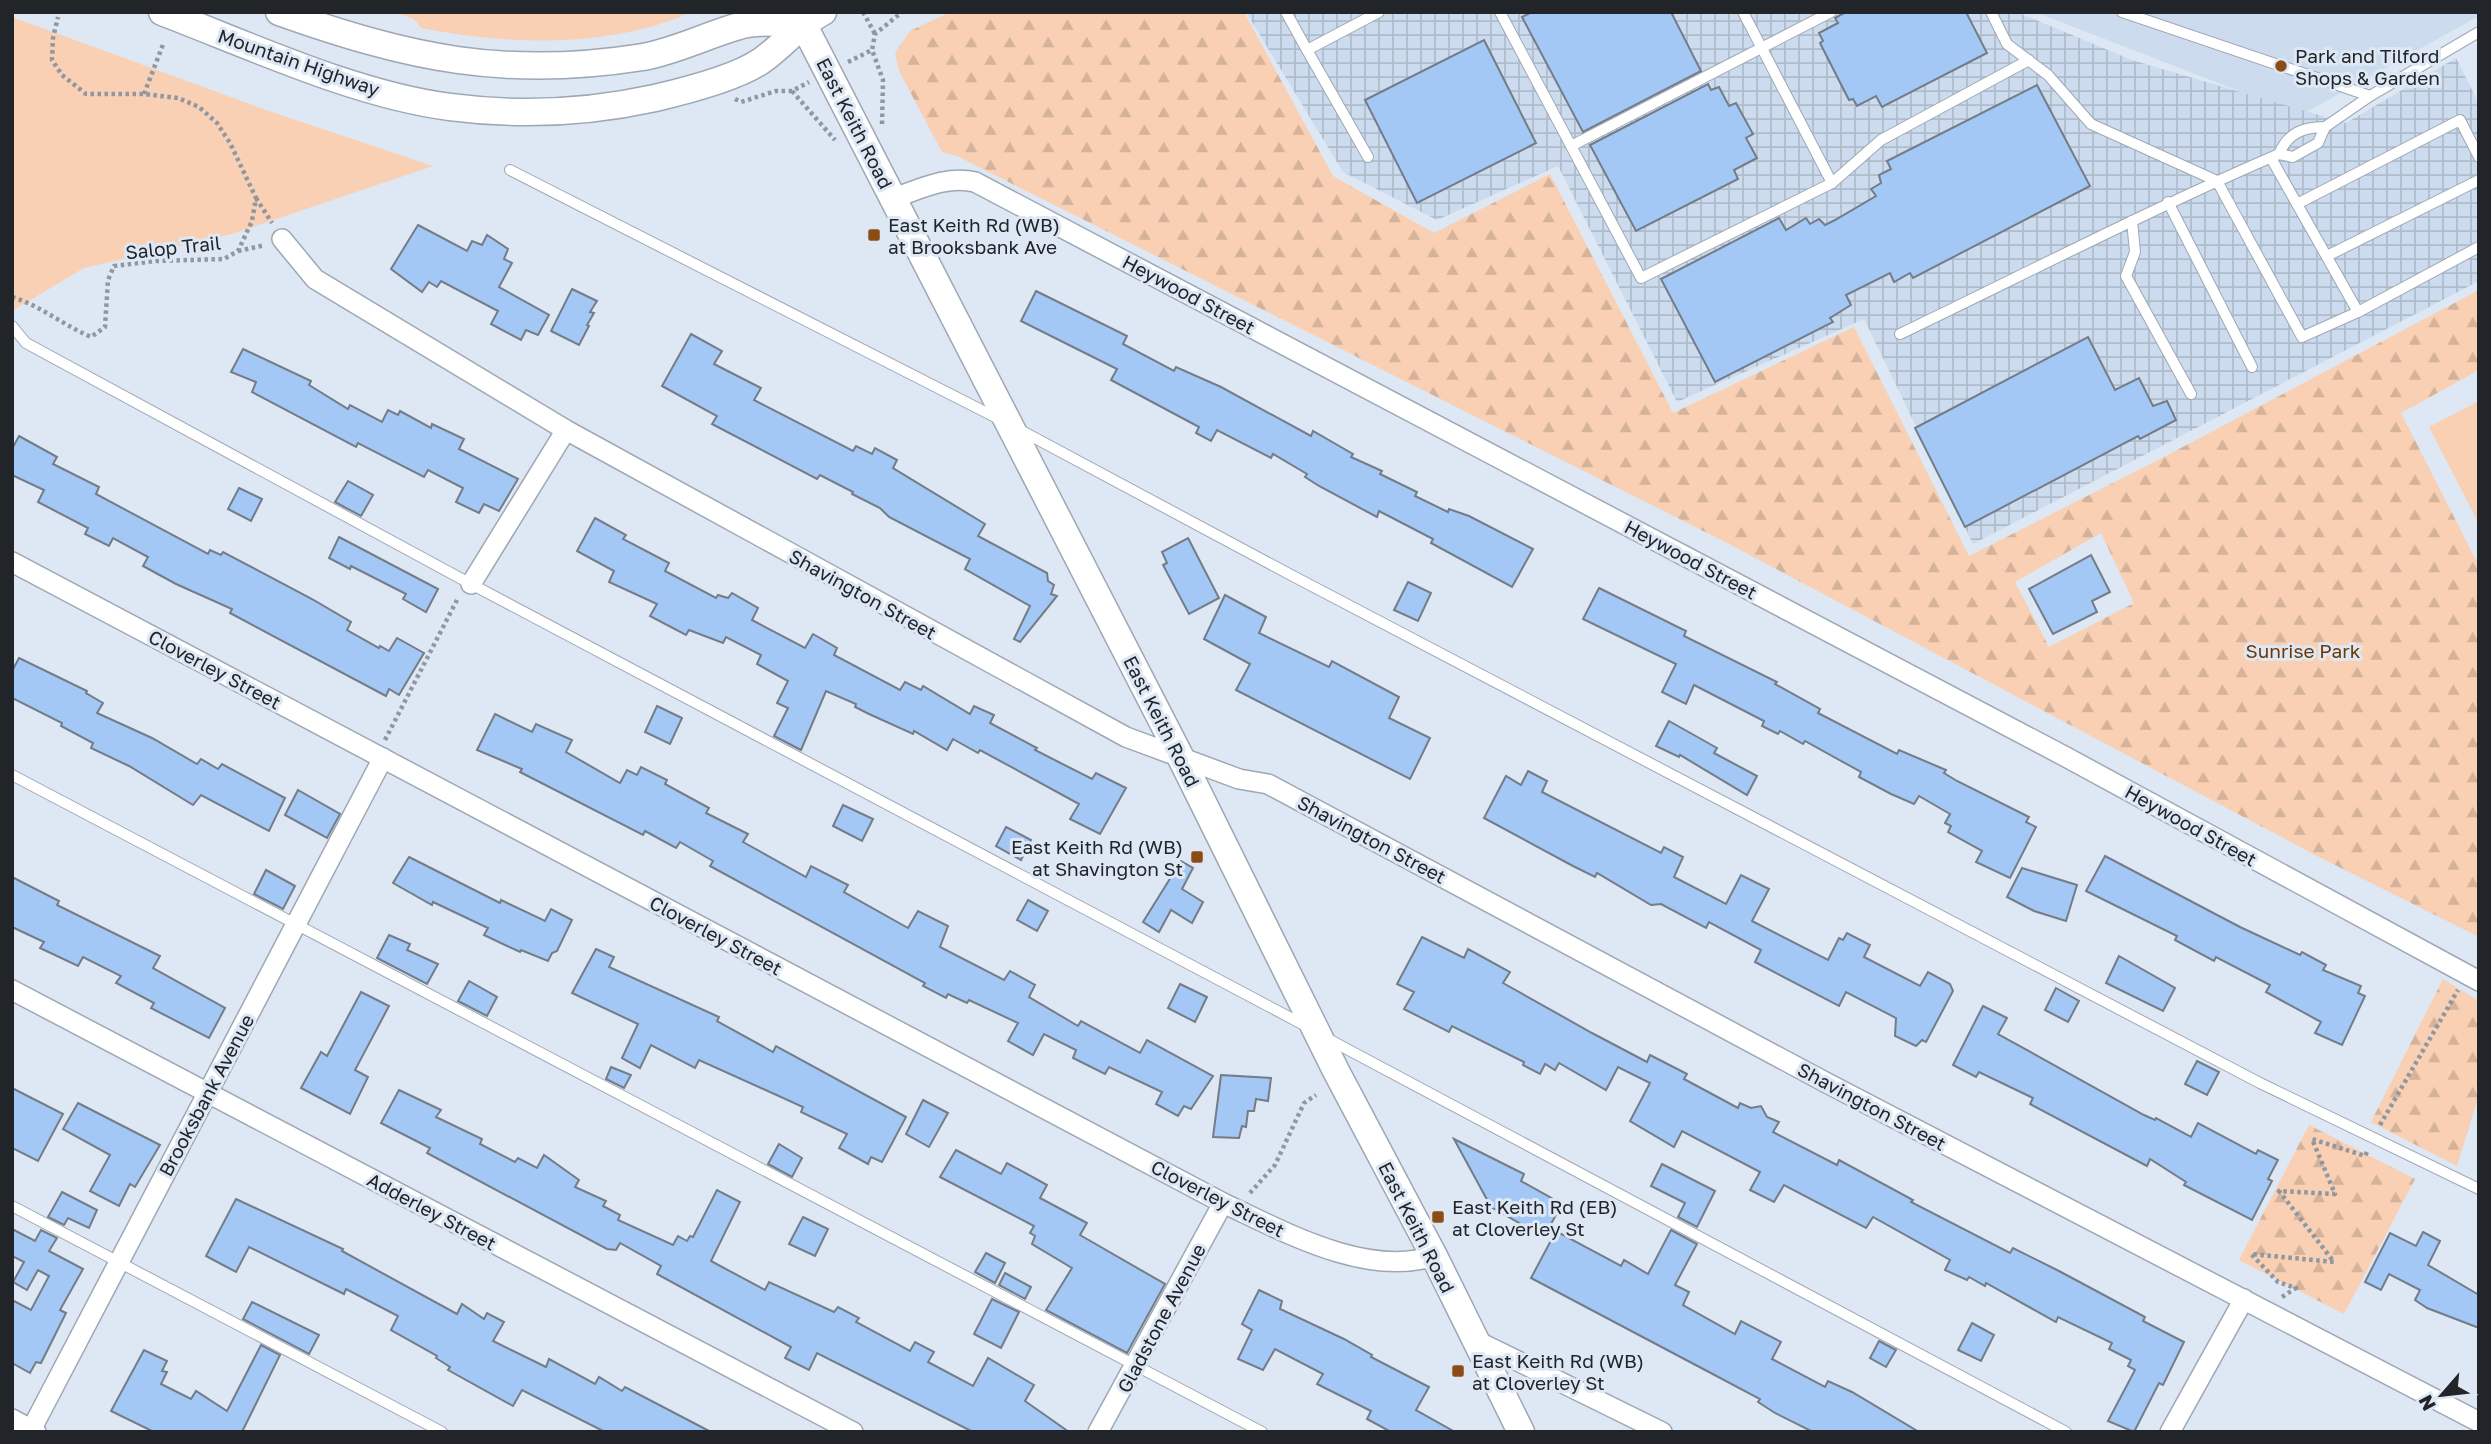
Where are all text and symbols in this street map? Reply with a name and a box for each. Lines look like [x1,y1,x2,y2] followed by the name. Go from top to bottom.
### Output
[215,24,383,101] street label: Mountain Highway
[2295,44,2440,89] place label: Park and Tilford Shops & Garden
[812,54,898,192] street label: East Keith Road
[2273,58,2289,74] marker: Park and Tilford Shops & Garden
[888,213,1060,258] place label: East Keith Rd (WB) at Brooksbank Ave
[866,227,882,243] marker: East Keith Rd (WB) at Brooksbank Ave
[124,231,222,263] street label: Salop Trail
[1119,249,1259,339] street label: Heywood Street
[1621,514,1761,604] street label: Heywood Street
[785,544,941,644] street label: Shavington Street
[145,624,285,714] street label: Cloverley Street
[2246,639,2361,662] park label: Sunrise Park
[1119,652,1205,790] street label: East Keith Road
[2121,779,2261,871] street label: Heywood Street
[1294,790,1450,888] street label: Shavington Street
[1011,835,1183,880] place label: East Keith Rd (WB) at Shavington St
[1189,849,1205,865] marker: East Keith Rd (WB) at Shavington St
[646,890,786,980] street label: Cloverley Street
[154,1010,258,1180] street label: Brooksbank Avenue
[1794,1057,1950,1155] street label: Shavington Street
[1147,1154,1289,1242] street label: Cloverley Street
[1374,1158,1460,1296] street label: East Keith Road
[364,1167,500,1255] street label: Adderley Street
[1452,1195,1617,1240] place label: East Keith Rd (EB) at Cloverley St
[1430,1209,1446,1225] marker: East Keith Rd (EB) at Cloverley St
[1112,1240,1210,1396] street label: Gladstone Avenue
[1472,1349,1644,1394] place label: East Keith Rd (WB) at Cloverley St
[2407,1360,2477,1430] north arrow
[1450,1363,1466,1379] marker: East Keith Rd (WB) at Cloverley St
[2413,1391,2440,1415] text: N

